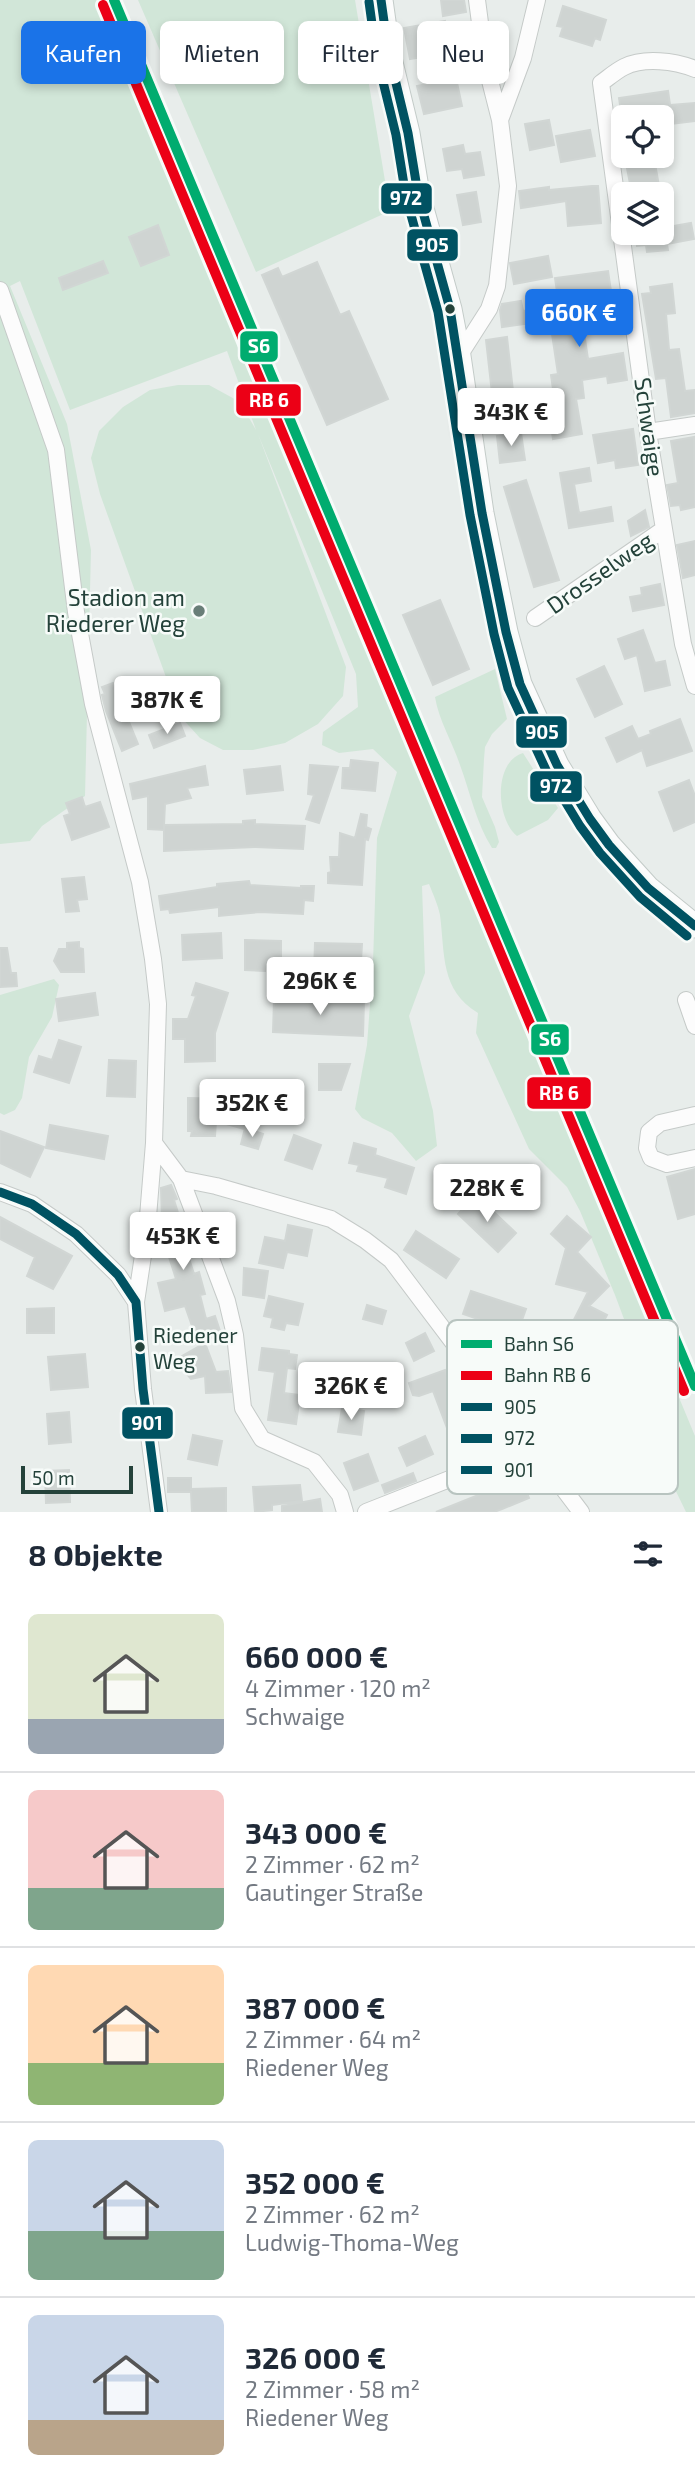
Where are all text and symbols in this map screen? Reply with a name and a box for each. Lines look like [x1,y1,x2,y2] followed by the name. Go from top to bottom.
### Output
[21,21,146,84] chip: Kaufen
[160,21,284,84] chip: Mieten
[298,21,403,84] chip: Filter
[417,21,509,84] chip: Neu
[611,105,674,245] map controls
[611,105,674,168] button: locate
[380,182,433,215] line badge: 972
[611,182,674,245] button: layers
[390,186,422,209] text: 972
[406,228,459,262] line badge: 905
[415,233,449,256] text: 905
[522,290,636,349] pin: 660K €
[541,298,617,326] text: 660K €
[443,302,457,316] unlabelled marker
[239,330,279,363] line badge: S6
[248,334,270,357] text: S6
[629,375,671,478] street label: Schwaige
[235,383,302,417] line badge: RB 6
[249,388,289,411] text: RB 6
[454,388,568,448] pin: 343K €
[474,397,548,425] text: 343K €
[541,525,658,619] street label: Drosselweg
[46,583,185,637] place label: Stadion am Riederer Weg
[191,603,207,619] marker: Stadion am Riederer Weg
[110,676,224,736] pin: 387K €
[130,685,204,713] text: 387K €
[515,715,568,749] line badge: 905
[525,720,559,743] text: 905
[529,770,583,803] line badge: 972
[540,774,572,797] text: 972
[263,958,377,1017] pin: 296K €
[283,966,357,994] text: 296K €
[530,1023,570,1056] line badge: S6
[539,1027,561,1050] text: S6
[526,1076,592,1110] line badge: RB 6
[195,1080,309,1139] pin: 352K €
[539,1081,579,1104] text: RB 6
[215,1088,289,1116] text: 352K €
[430,1164,544,1224] pin: 228K €
[449,1173,525,1201] text: 228K €
[126,1212,240,1272] pin: 453K €
[146,1221,220,1249] text: 453K €
[447,1320,678,1494] legend
[153,1322,238,1373] place label: Riedener Weg
[504,1332,574,1355] text: Bahn S6
[133,1340,147,1354] marker: Riedener Weg
[294,1362,408,1422] pin: 326K €
[504,1363,591,1386] text: Bahn RB 6
[314,1371,388,1399] text: 326K €
[504,1395,537,1418] text: 905
[121,1406,174,1440] line badge: 901
[131,1411,163,1434] text: 901
[504,1426,535,1449] text: 972
[504,1458,534,1481] text: 901
[21,1463,133,1495] scale bar
[32,1466,75,1489] text: 50 m
[629,1535,667,1573] icon: filters
[28,1536,163,1572] text: 8 Objekte
[245,1638,388,1674] text: 660 000 €
[84,1642,168,1726] icon: home
[245,1674,431,1702] text: 4 Zimmer · 120 m²
[245,1702,345,1730] text: Schwaige
[245,1814,387,1850] text: 343 000 €
[84,1818,168,1902] icon: home
[245,1850,420,1878] text: 2 Zimmer · 62 m²
[245,1878,423,1906] text: Gautinger Straße
[245,1989,386,2025] text: 387 000 €
[84,1993,168,2077] icon: home
[245,2025,421,2053] text: 2 Zimmer · 64 m²
[245,2053,389,2081] text: Riedener Weg
[245,2164,385,2200] text: 352 000 €
[84,2168,168,2252] icon: home
[245,2200,420,2228] text: 2 Zimmer · 62 m²
[245,2228,459,2256] text: Ludwig-Thoma-Weg
[245,2339,386,2375] text: 326 000 €
[84,2343,168,2427] icon: home
[245,2375,420,2403] text: 2 Zimmer · 58 m²
[245,2403,389,2431] text: Riedener Weg

